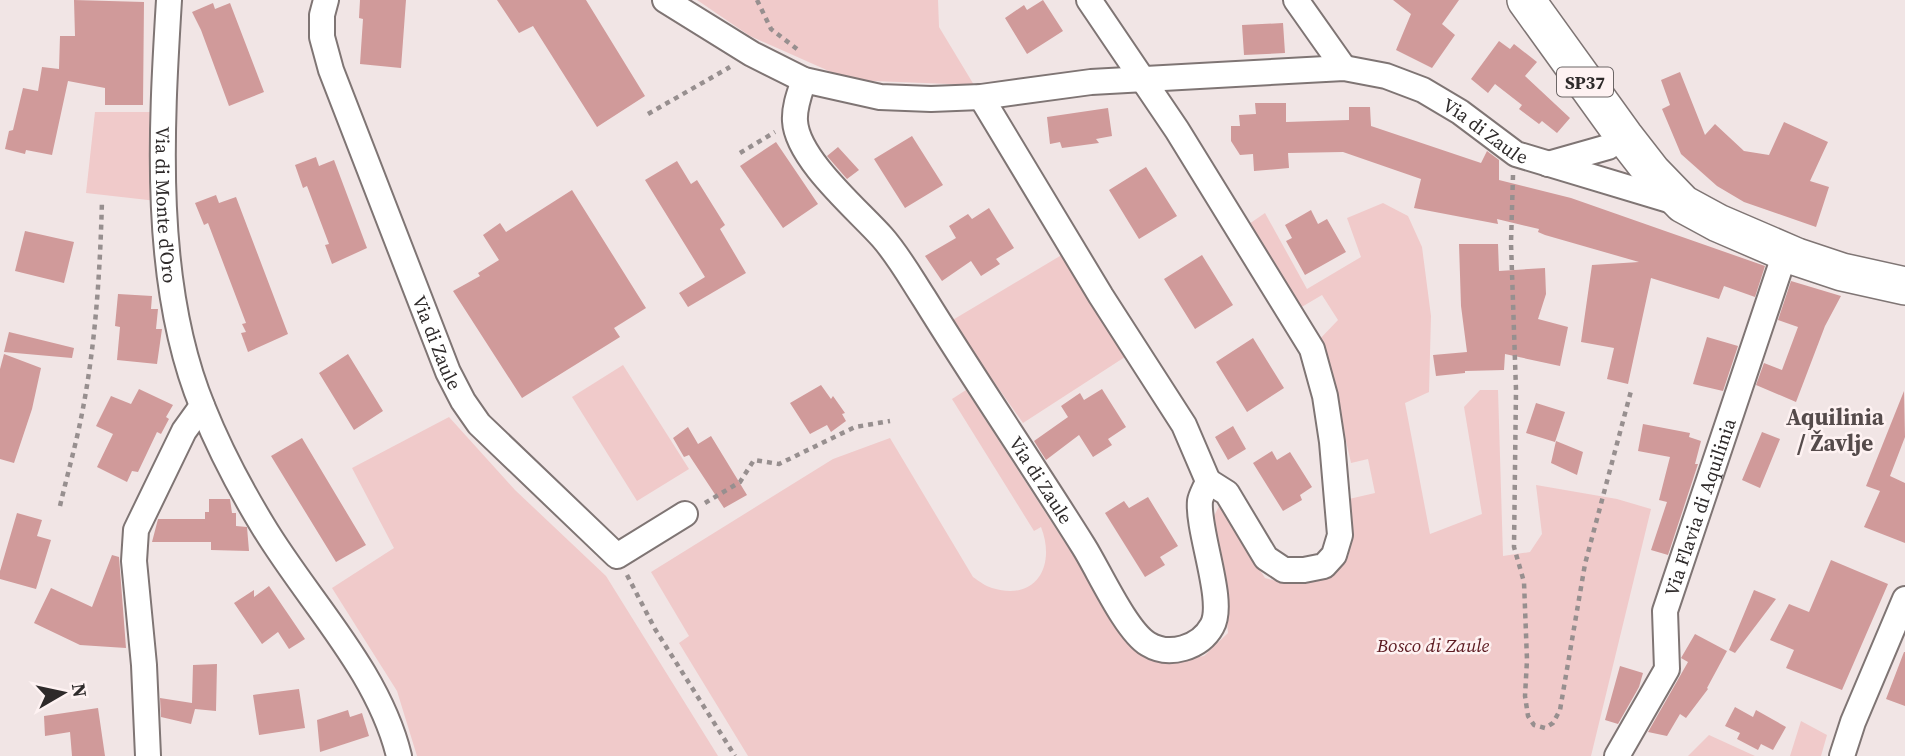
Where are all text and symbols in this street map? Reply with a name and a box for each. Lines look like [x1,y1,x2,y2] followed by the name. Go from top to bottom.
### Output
[1557,68,1613,96] road number: SP37
[1438,92,1531,170] street label: Via di Zaule
[150,126,183,285] street label: Via di Monte d'Oro
[406,291,468,394] street label: Via di Zaule
[1786,401,1885,459] district label: Aquilinia / Žavlje
[1658,414,1742,599] street label: Via Flavia di Aquilinia
[1003,431,1079,529] street label: Via di Zaule
[1376,632,1490,658] park label: Bosco di Zaule
[28,658,98,728] north arrow
[66,681,94,699] text: N

